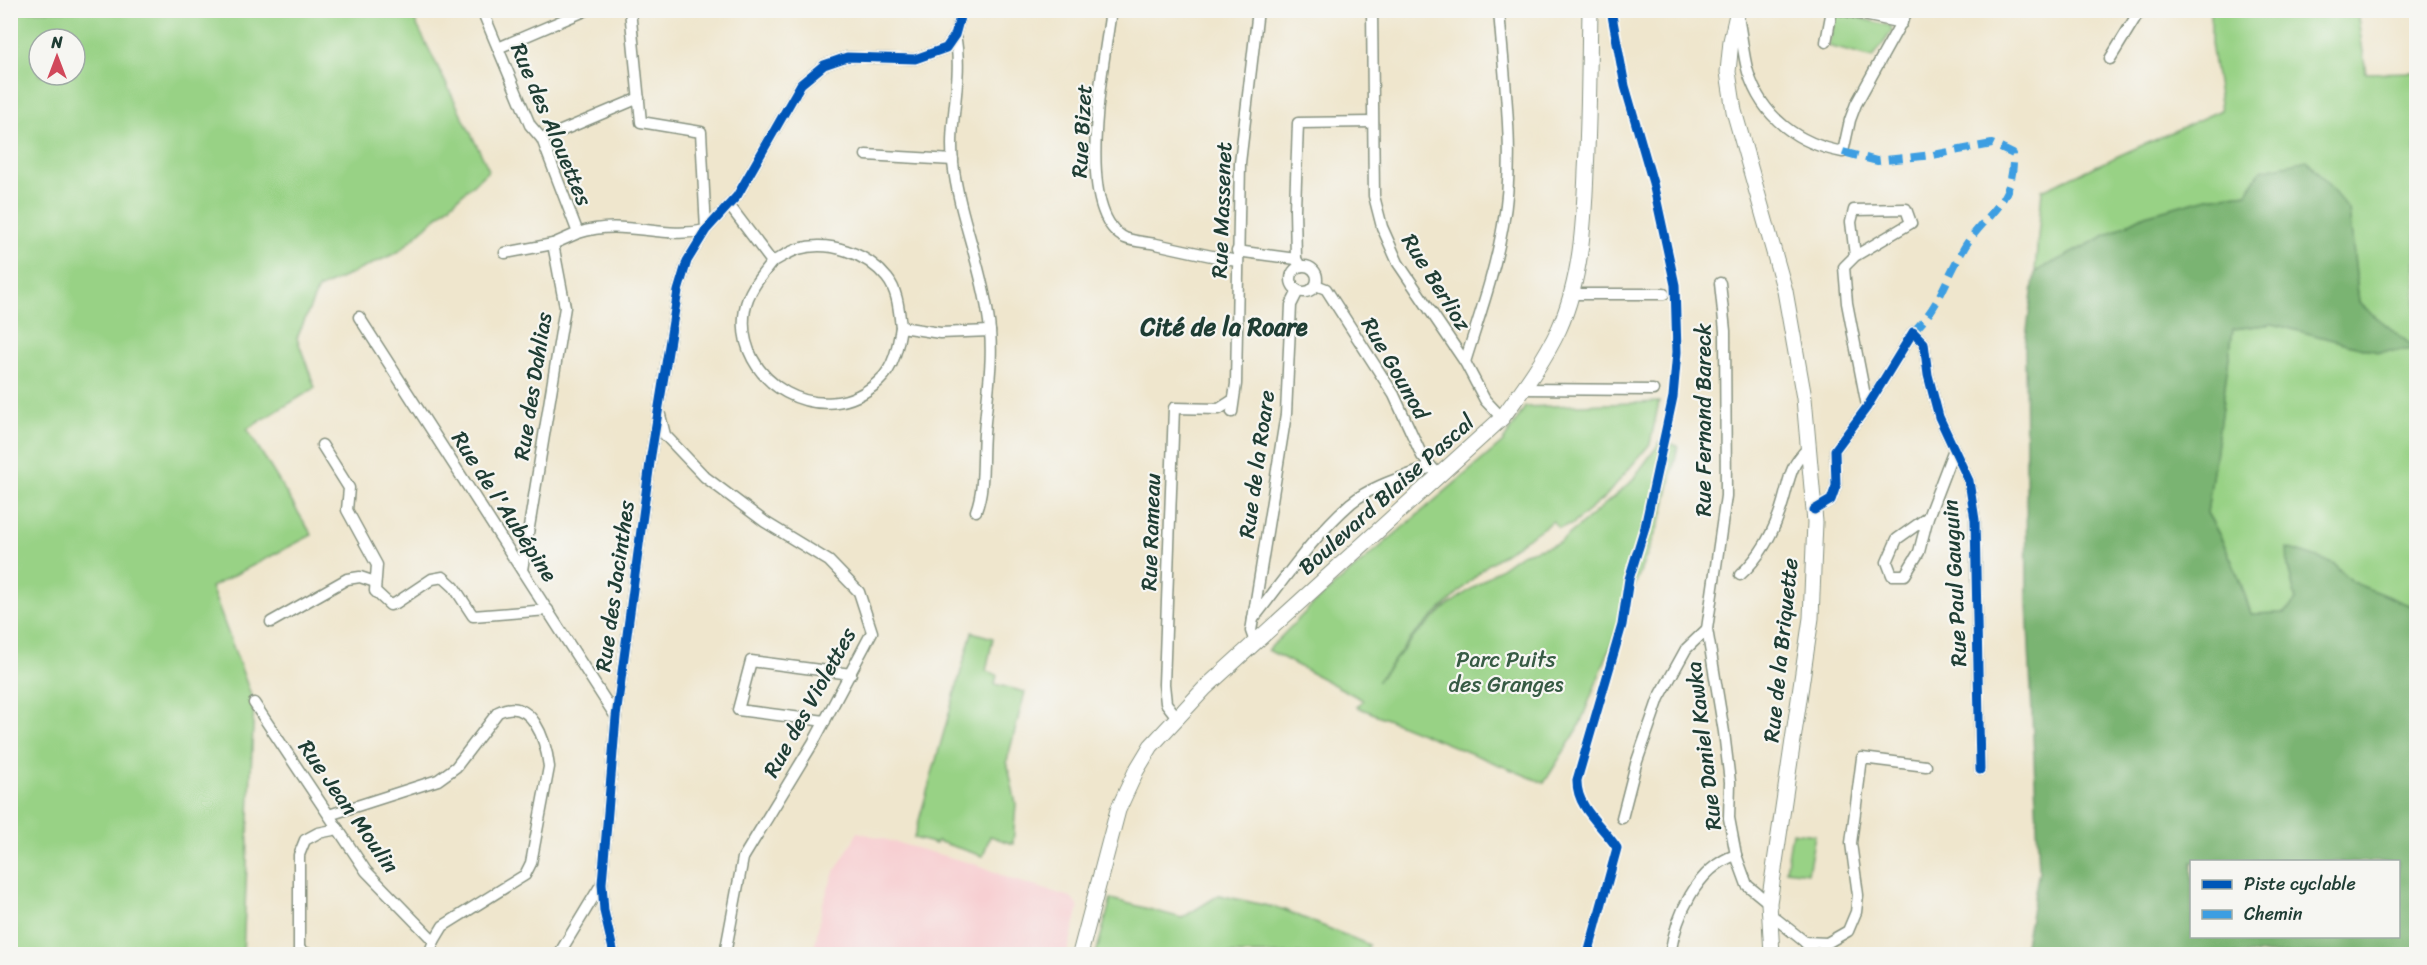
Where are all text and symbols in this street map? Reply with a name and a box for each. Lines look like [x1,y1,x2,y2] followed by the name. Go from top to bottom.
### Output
[27,27,87,87] north arrow
[50,28,63,57] text: N
[500,36,604,213] street label: Rue des Alouettes
[1060,83,1103,179] street label: Rue Bizet
[1200,141,1243,279] street label: Rue Massenet
[1391,225,1483,340] street label: Rue Berlioz
[1139,306,1308,348] district label: Cité de la Roare
[502,308,564,463] street label: Rue des Dahlias
[1350,309,1441,428] street label: Rue Gounod
[1684,323,1723,517] street label: Rue Fernand Bareck
[1227,388,1286,541] street label: Rue de la Roare
[1289,403,1484,585] street label: Boulevard Blaise Pascal
[441,423,569,590] street label: Rue de l'Aubépine
[1129,472,1172,591] street label: Rue Rameau
[583,497,646,674] street label: Rue des Jacinthes
[1931,498,1978,668] street label: Rue Paul Gauguin
[1751,556,1810,744] street label: Rue de la Briquette
[752,619,867,785] street label: Rue des Violettes
[1448,640,1564,704] park label: Parc Puits des Granges
[1674,659,1733,833] street label: Rue Daniel Kawka
[288,731,410,882] street label: Rue Jean Moulin
[2190,860,2400,938] legend
[2244,868,2356,900] text: Piste cyclable
[2244,898,2303,930] text: Chemin

